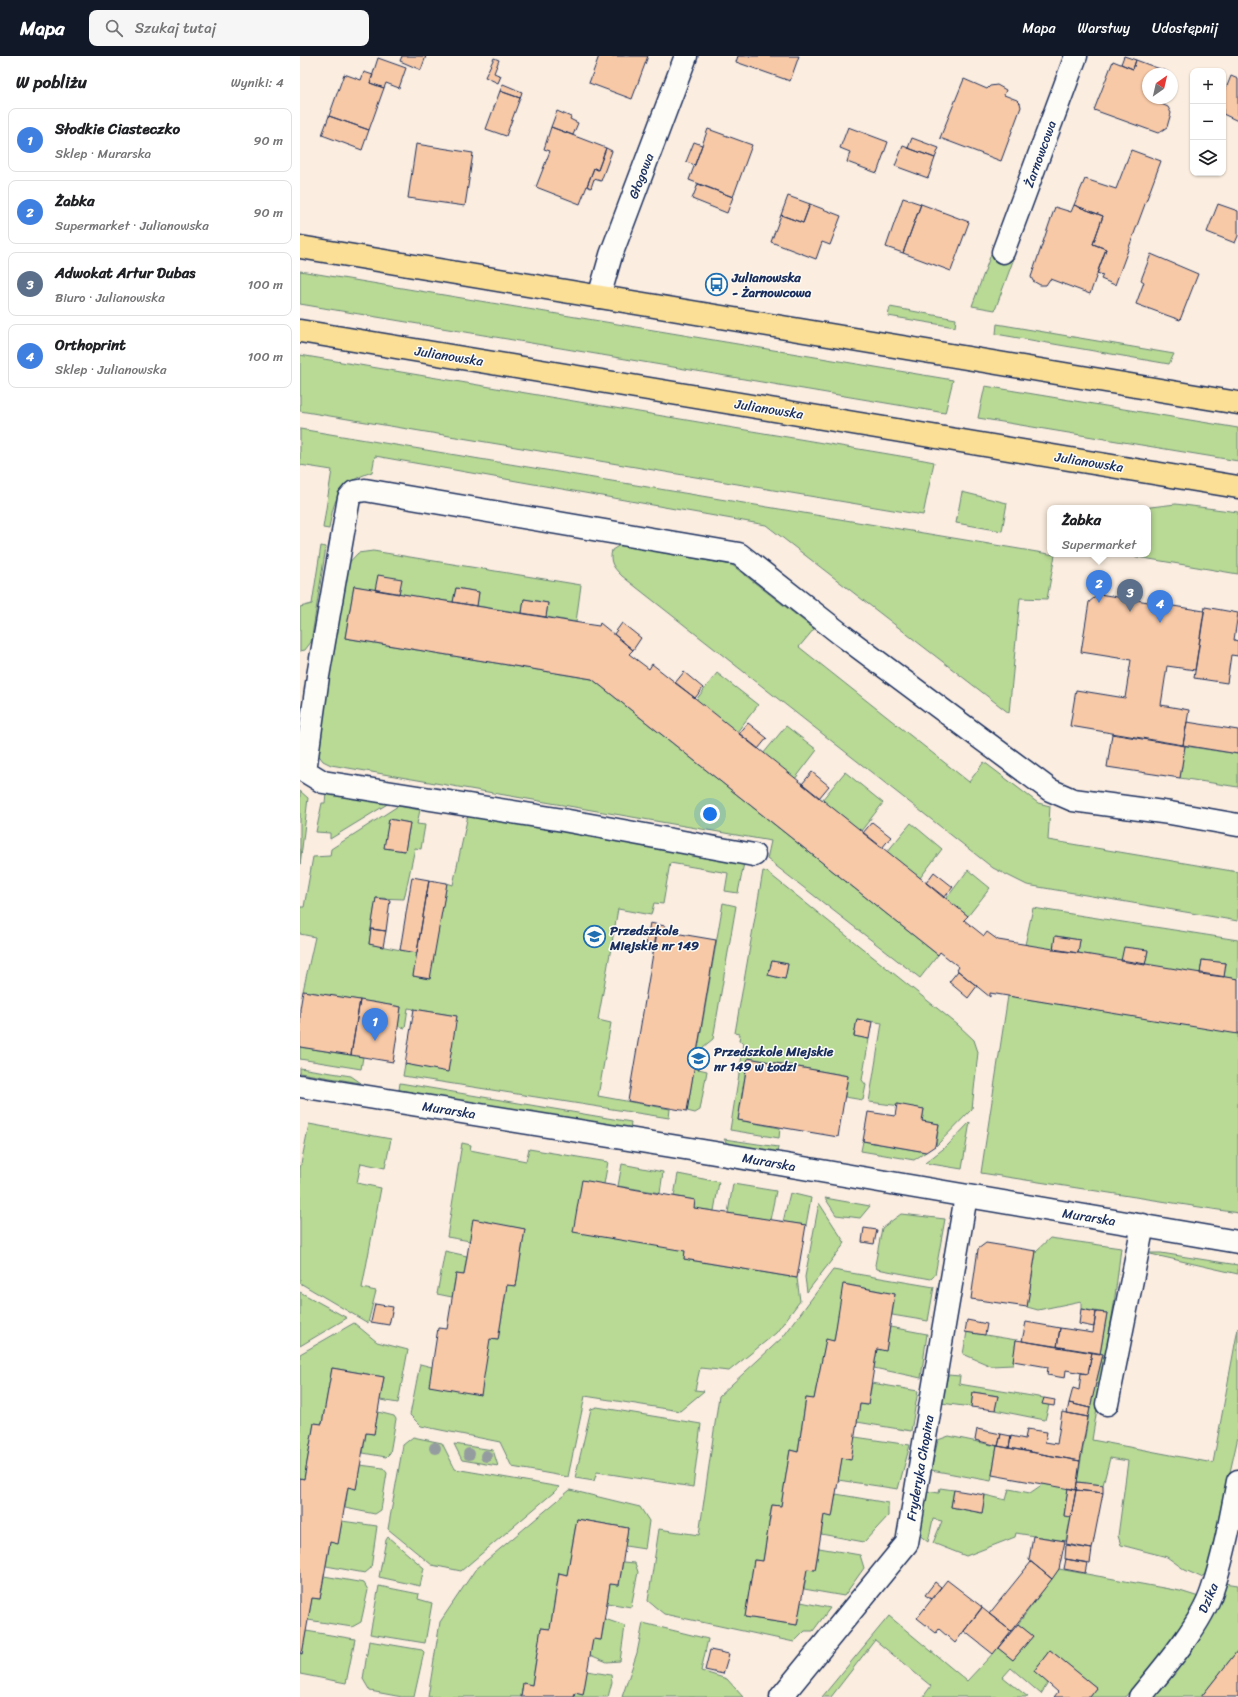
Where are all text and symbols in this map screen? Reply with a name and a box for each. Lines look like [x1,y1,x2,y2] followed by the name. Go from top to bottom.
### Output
[89,10,369,46] search box
[20,12,65,45] text: Mapa
[135,15,216,41] text: Szukaj tutaj
[1023,16,1055,41] text: Mapa
[1077,16,1130,41] text: Warstwy
[1152,16,1218,41] text: Udostępnij
[103,17,125,39] icon: search
[16,67,87,97] text: W pobliżu
[1142,68,1178,104] north arrow
[1190,68,1226,176] map controls
[1190,68,1226,104] button: +
[231,71,284,94] text: Wyniki: 4
[1190,104,1226,140] button: −
[55,116,180,142] text: Słodkie Ciasteczko
[1017,117,1063,191] street label: Żarnowcowa
[27,129,33,152] text: 1
[253,129,283,152] text: 90 m
[1190,140,1226,176] button: layers
[55,142,151,165] text: Sklep · Murarska
[622,149,660,202] street label: Głogowa
[55,188,94,214] text: Żabka
[26,201,34,224] text: 2
[253,201,283,224] text: 90 m
[55,214,209,237] text: Supermarket · Julianowska
[55,260,196,286] text: Adwokat Artur Dubas
[731,266,812,304] place label: Julianowska - Żarnowcowa
[703,271,729,297] bus stop icon: Julianowska - Żarnowcowa
[26,273,34,296] text: 3
[248,273,283,296] text: 100 m
[55,286,165,309] text: Biuro · Julianowska
[55,332,126,358] text: Orthoprint
[412,339,485,373] street label: Julianowska
[26,345,34,368] text: 4
[248,345,283,368] text: 100 m
[55,358,166,381] text: Sklep · Julianowska
[732,392,805,426] street label: Julianowska
[1052,445,1125,479] street label: Julianowska
[1047,505,1151,557] popup
[1062,507,1101,533] text: Żabka
[1062,533,1136,556] text: Supermarket
[1086,570,1112,603] pin: 2
[1117,579,1143,612] pin: 3
[1147,590,1173,623] pin: 4
[700,804,720,824] your location
[609,919,699,957] place label: Przedszkole Miejskie nr 149
[581,924,607,950] school or university icon: Przedszkole Miejskie nr 149
[362,1008,388,1041] pin: 1
[713,1040,834,1078] place label: Przedszkole Miejskie nr 149 w Łodzi
[685,1045,711,1071] school or university icon: Przedszkole Miejskie nr 149 w Łodzi
[421,1094,478,1126] street label: Murarska
[741,1146,798,1178] street label: Murarska
[1061,1201,1118,1233] street label: Murarska
[899,1413,941,1523] street label: Fryderyka Chopina
[1191,1579,1225,1617] street label: Dzika

